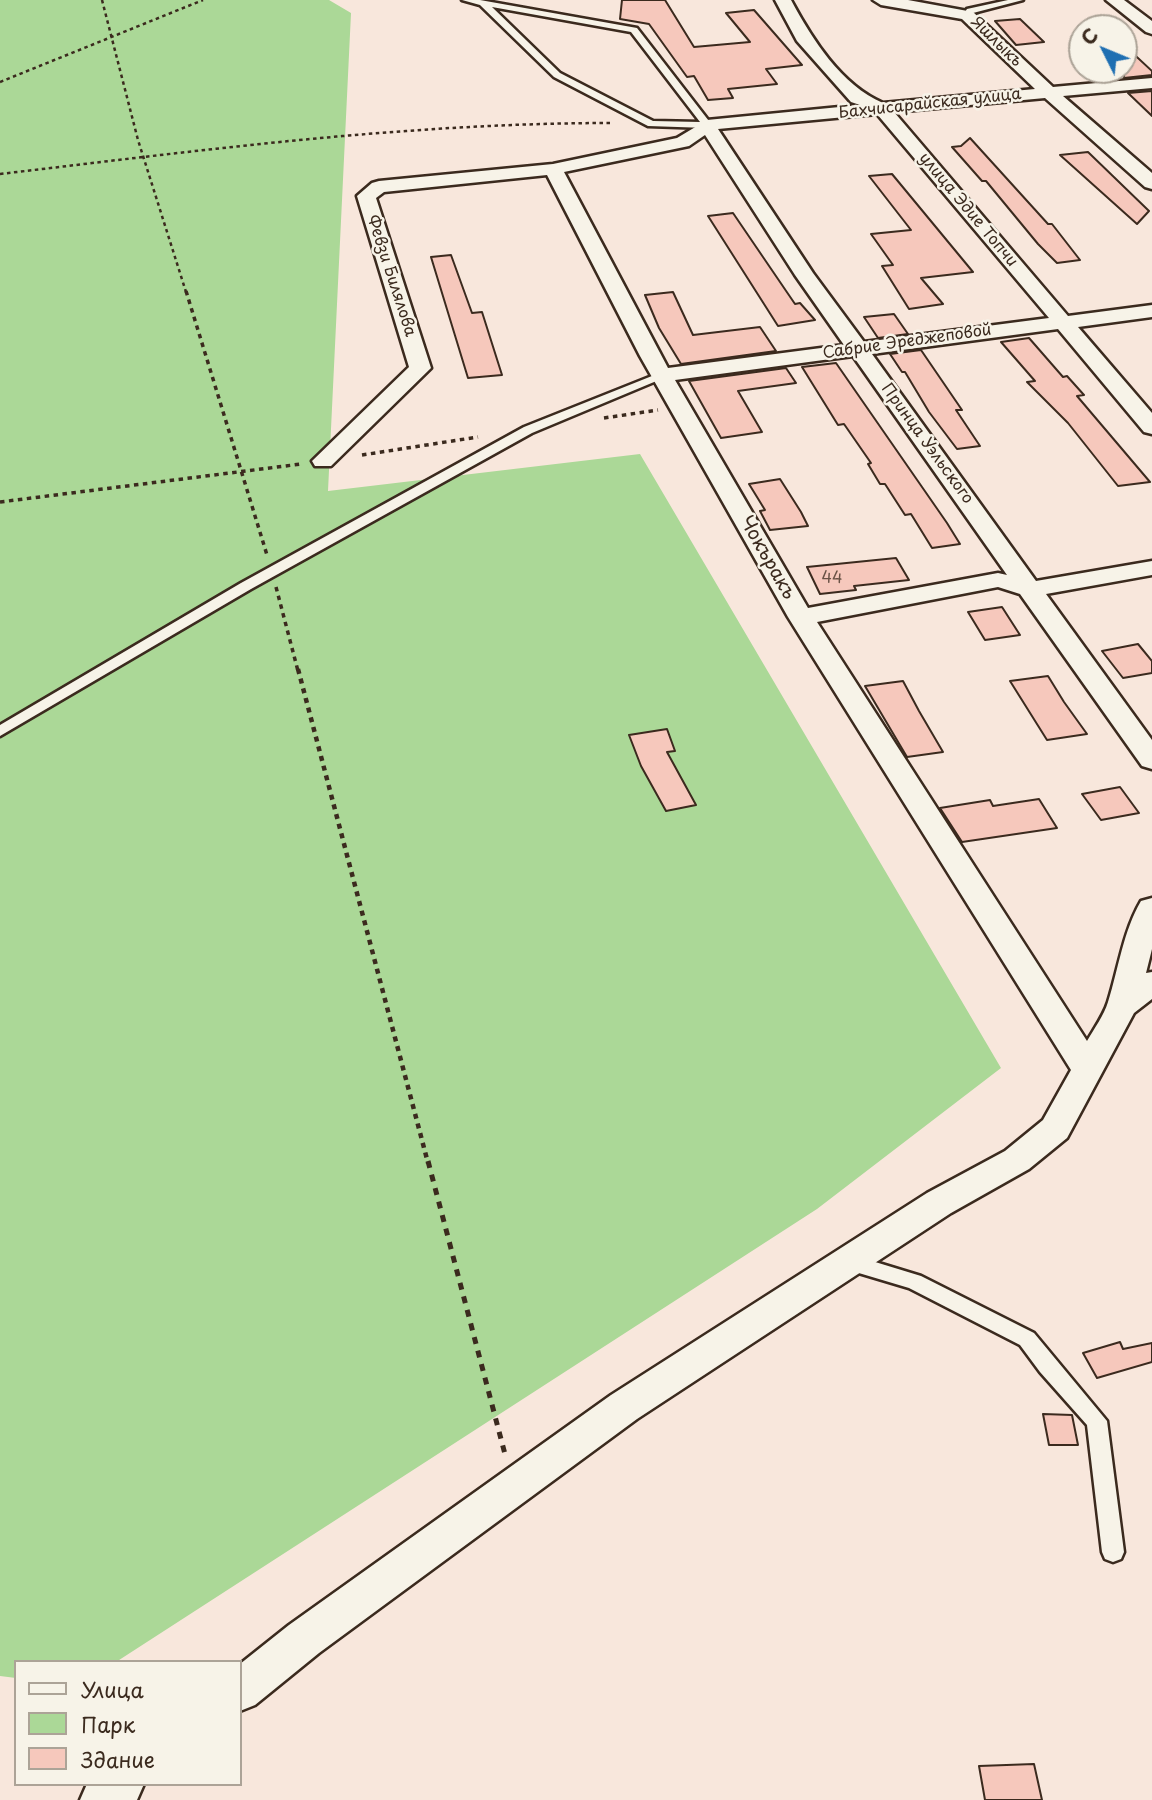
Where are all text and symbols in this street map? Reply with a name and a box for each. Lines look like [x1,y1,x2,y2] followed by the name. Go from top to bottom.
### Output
[966,13,1026,71] street label: Яшлыкъ
[1068,14,1138,84] north arrow
[1074,21,1104,51] text: С
[838,85,1022,123] street label: Бахчисарайская улица
[915,149,1021,271] street label: улица Эдие Топчи
[362,213,420,339] street label: Февзи Билялова
[822,321,992,363] street label: Сабрие Эреджеповой
[877,380,977,508] street label: Принца Уэльского
[734,512,800,604] street label: Чокъракъ
[821,569,843,589] house number: 44
[14,1660,242,1786] legend
[81,1673,144,1705] text: Улица
[81,1708,135,1740] text: Парк
[81,1743,155,1775] text: Здание

